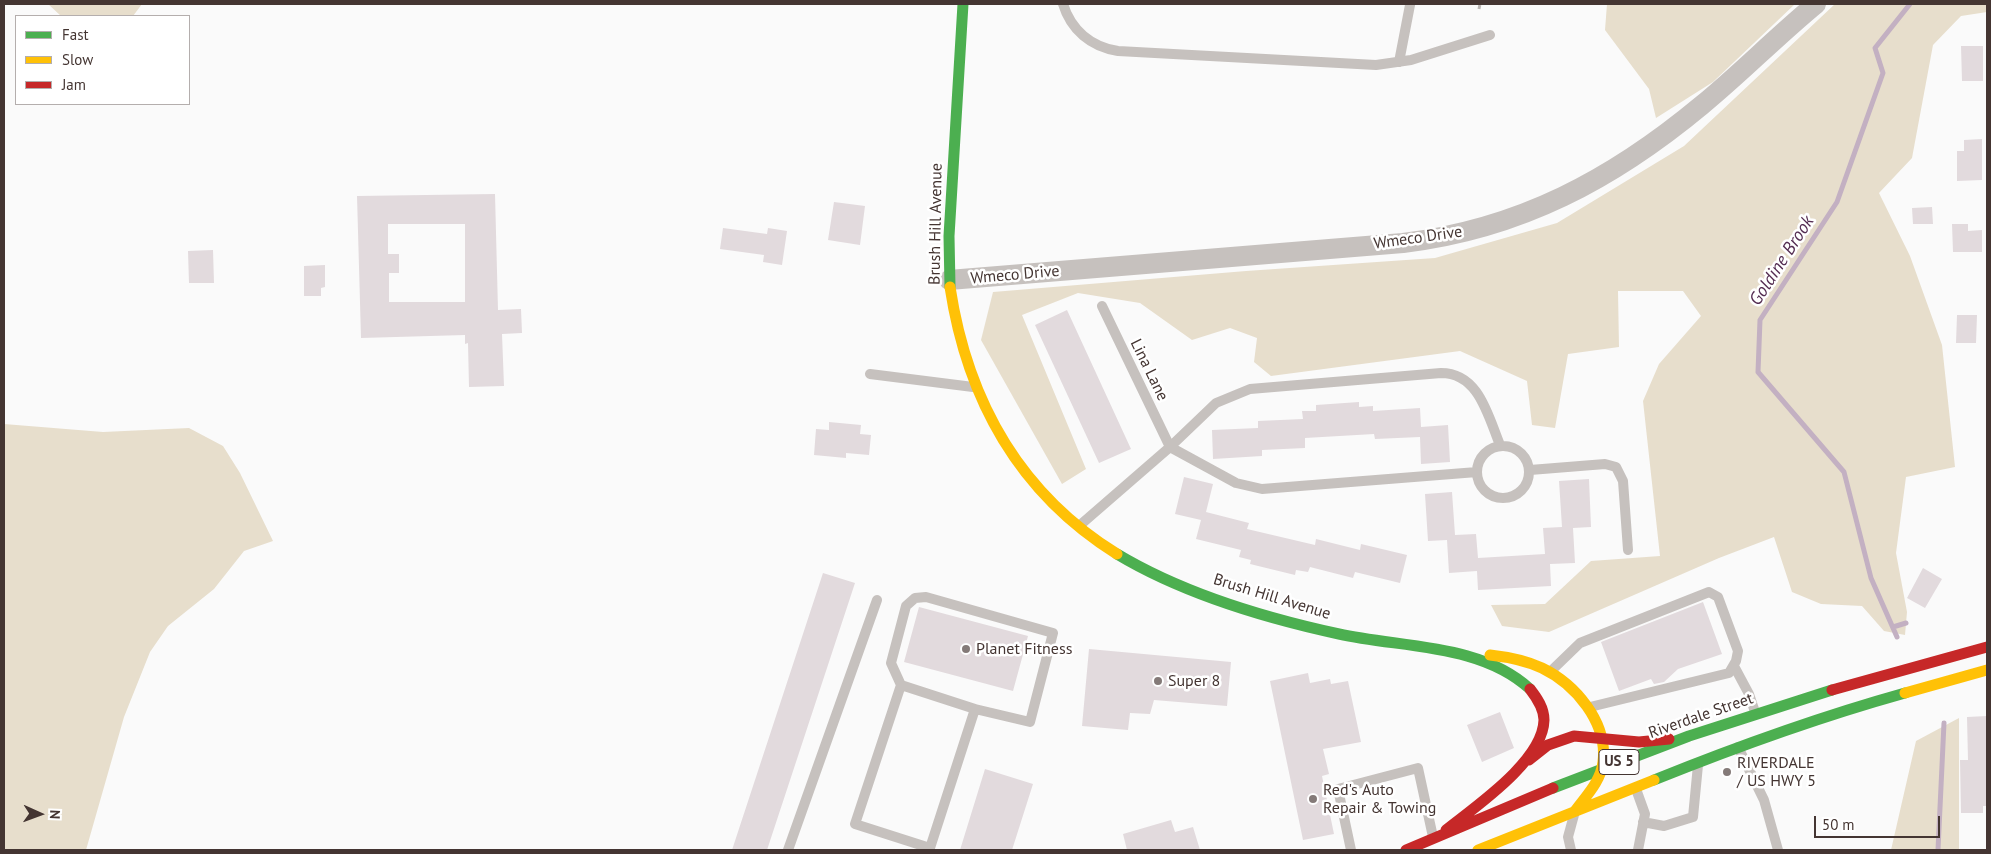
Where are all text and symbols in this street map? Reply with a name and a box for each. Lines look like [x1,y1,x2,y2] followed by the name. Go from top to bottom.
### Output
[15,15,190,105] legend
[62,25,89,44] text: Fast
[62,50,93,69] text: Slow
[62,75,86,94] text: Jam
[925,163,947,285] street label: Brush Hill Avenue
[1745,212,1819,310] water label: Goldine Brook
[1373,222,1463,254] street label: Wmeco Drive
[970,262,1060,288] street label: Wmeco Drive
[1126,336,1172,404] street label: Lina Lane
[1211,570,1333,624] street label: Brush Hill Avenue
[976,639,1072,659] place label: Planet Fitness
[960,643,972,655] marker: Planet Fitness
[1168,671,1220,691] place label: Super 8
[1152,675,1164,687] marker: Super 8
[1646,689,1756,743] street label: Riverdale Street
[1599,750,1639,774] road number: US 5
[1737,753,1816,791] place label: RIVERDALE / US HWY 5
[1721,766,1733,778] marker: RIVERDALE / US HWY 5
[1323,780,1436,818] place label: Red's Auto Repair & Towing
[15,789,65,839] north arrow
[1307,793,1319,805] marker: Red's Auto Repair & Towing
[1816,806,1942,838] scale bar
[46,810,64,819] text: N
[1822,815,1855,834] text: 50 m

